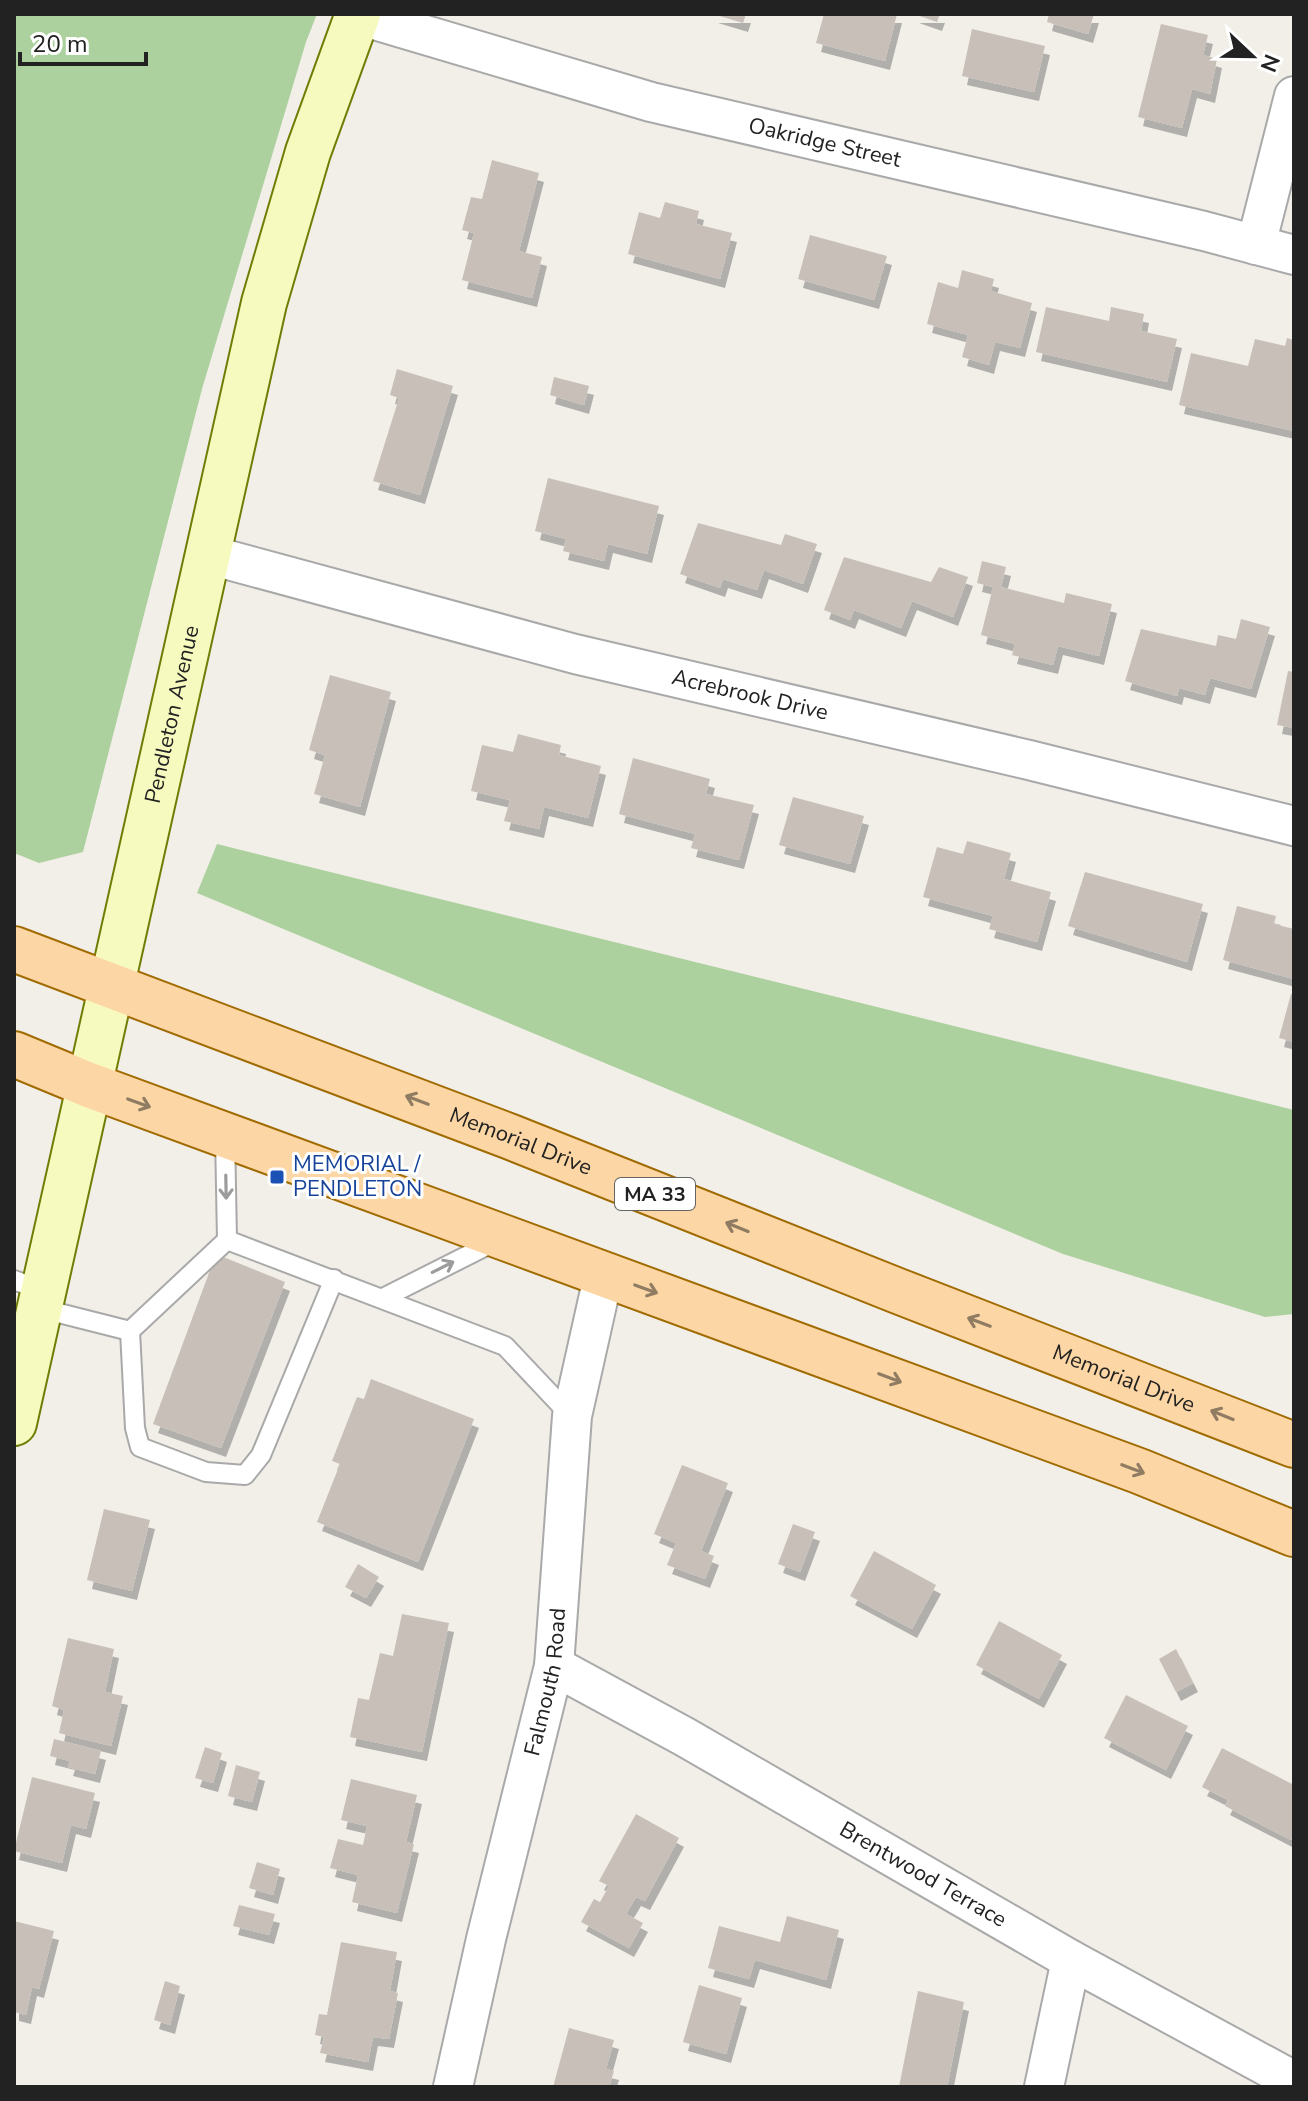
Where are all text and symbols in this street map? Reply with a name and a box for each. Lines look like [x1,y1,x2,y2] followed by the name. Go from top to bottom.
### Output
[20,16,146,66] scale bar
[1212,16,1292,96] north arrow
[32,28,88,60] text: 20 m
[1253,50,1287,76] text: N
[745,110,904,175] street label: Oakridge Street
[138,623,207,806] street label: Pendleton Avenue
[669,662,831,728] street label: Acrebrook Drive
[405,1092,430,1107] one-way arrow
[126,1097,151,1111] one-way arrow
[445,1100,596,1183] street label: Memorial Drive
[293,1149,422,1204] place label: MEMORIAL / PENDLETON
[268,1168,286,1186] marker: MEMORIAL / PENDLETON
[219,1173,234,1200] one-way arrow
[615,1178,695,1210] road number: MA 33
[725,1219,750,1233] one-way arrow
[431,1259,455,1274] one-way arrow
[633,1282,658,1297] one-way arrow
[967,1314,992,1328] one-way arrow
[1048,1337,1199,1420] street label: Memorial Drive
[877,1372,902,1386] one-way arrow
[1210,1407,1235,1422] one-way arrow
[1121,1463,1145,1477] one-way arrow
[517,1607,573,1759] street label: Falmouth Road
[834,1814,1012,1935] street label: Brentwood Terrace

